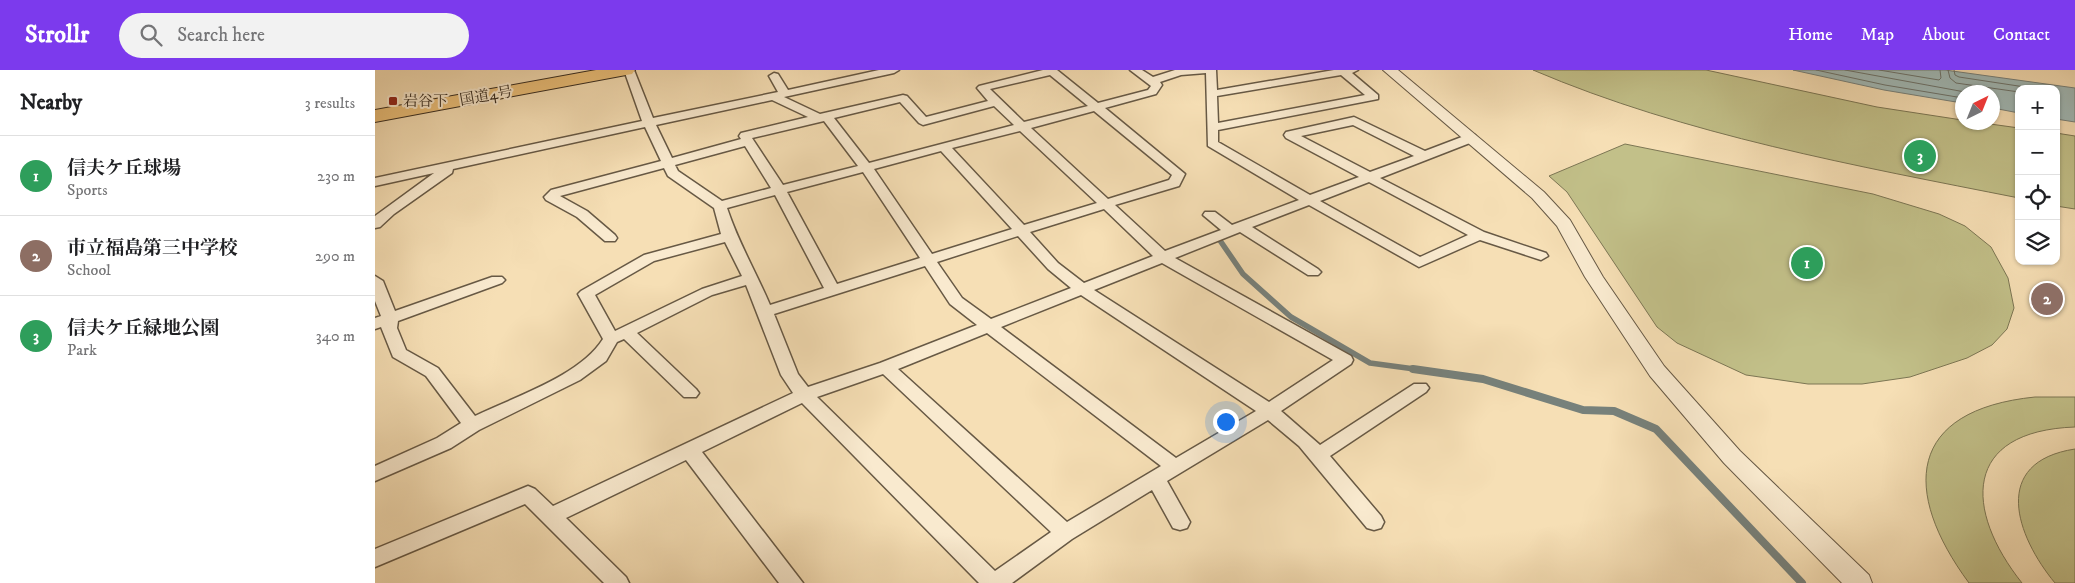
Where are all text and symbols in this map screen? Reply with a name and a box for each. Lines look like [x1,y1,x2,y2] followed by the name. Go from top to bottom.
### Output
[119,13,469,58] search box
[25,20,89,50] text: Strollr
[137,21,165,49] icon: search
[177,24,265,47] text: Search here
[1788,24,1833,46] text: Home
[1861,24,1894,46] text: Map
[1922,24,1965,46] text: About
[1993,24,2050,46] text: Contact
[458,82,514,110] street label: 国道4号
[1955,85,2000,130] north arrow
[2015,85,2060,265] map controls
[2015,85,2060,130] button: +
[20,90,82,116] text: Nearby
[403,92,448,111] place label: 岩谷下
[305,93,355,113] text: 3 results
[387,95,399,107] marker: 岩谷下
[2015,130,2060,175] button: −
[1904,137,1936,175] pin: 3
[67,157,181,180] text: 信夫ケ丘球場
[33,166,39,186] text: 1
[317,166,355,186] text: 230 m
[2015,175,2060,220] button: locate
[67,180,108,200] text: Sports
[2015,220,2060,265] button: layers
[67,237,238,260] text: 市立福島第三中学校
[1791,244,1823,282] pin: 1
[32,246,40,266] text: 2
[315,246,355,266] text: 290 m
[67,260,111,280] text: School
[2031,280,2063,318] pin: 2
[67,317,219,340] text: 信夫ケ丘緑地公園
[33,326,39,346] text: 3
[316,326,355,346] text: 340 m
[67,340,97,360] text: Park
[1213,409,1239,435] your location

